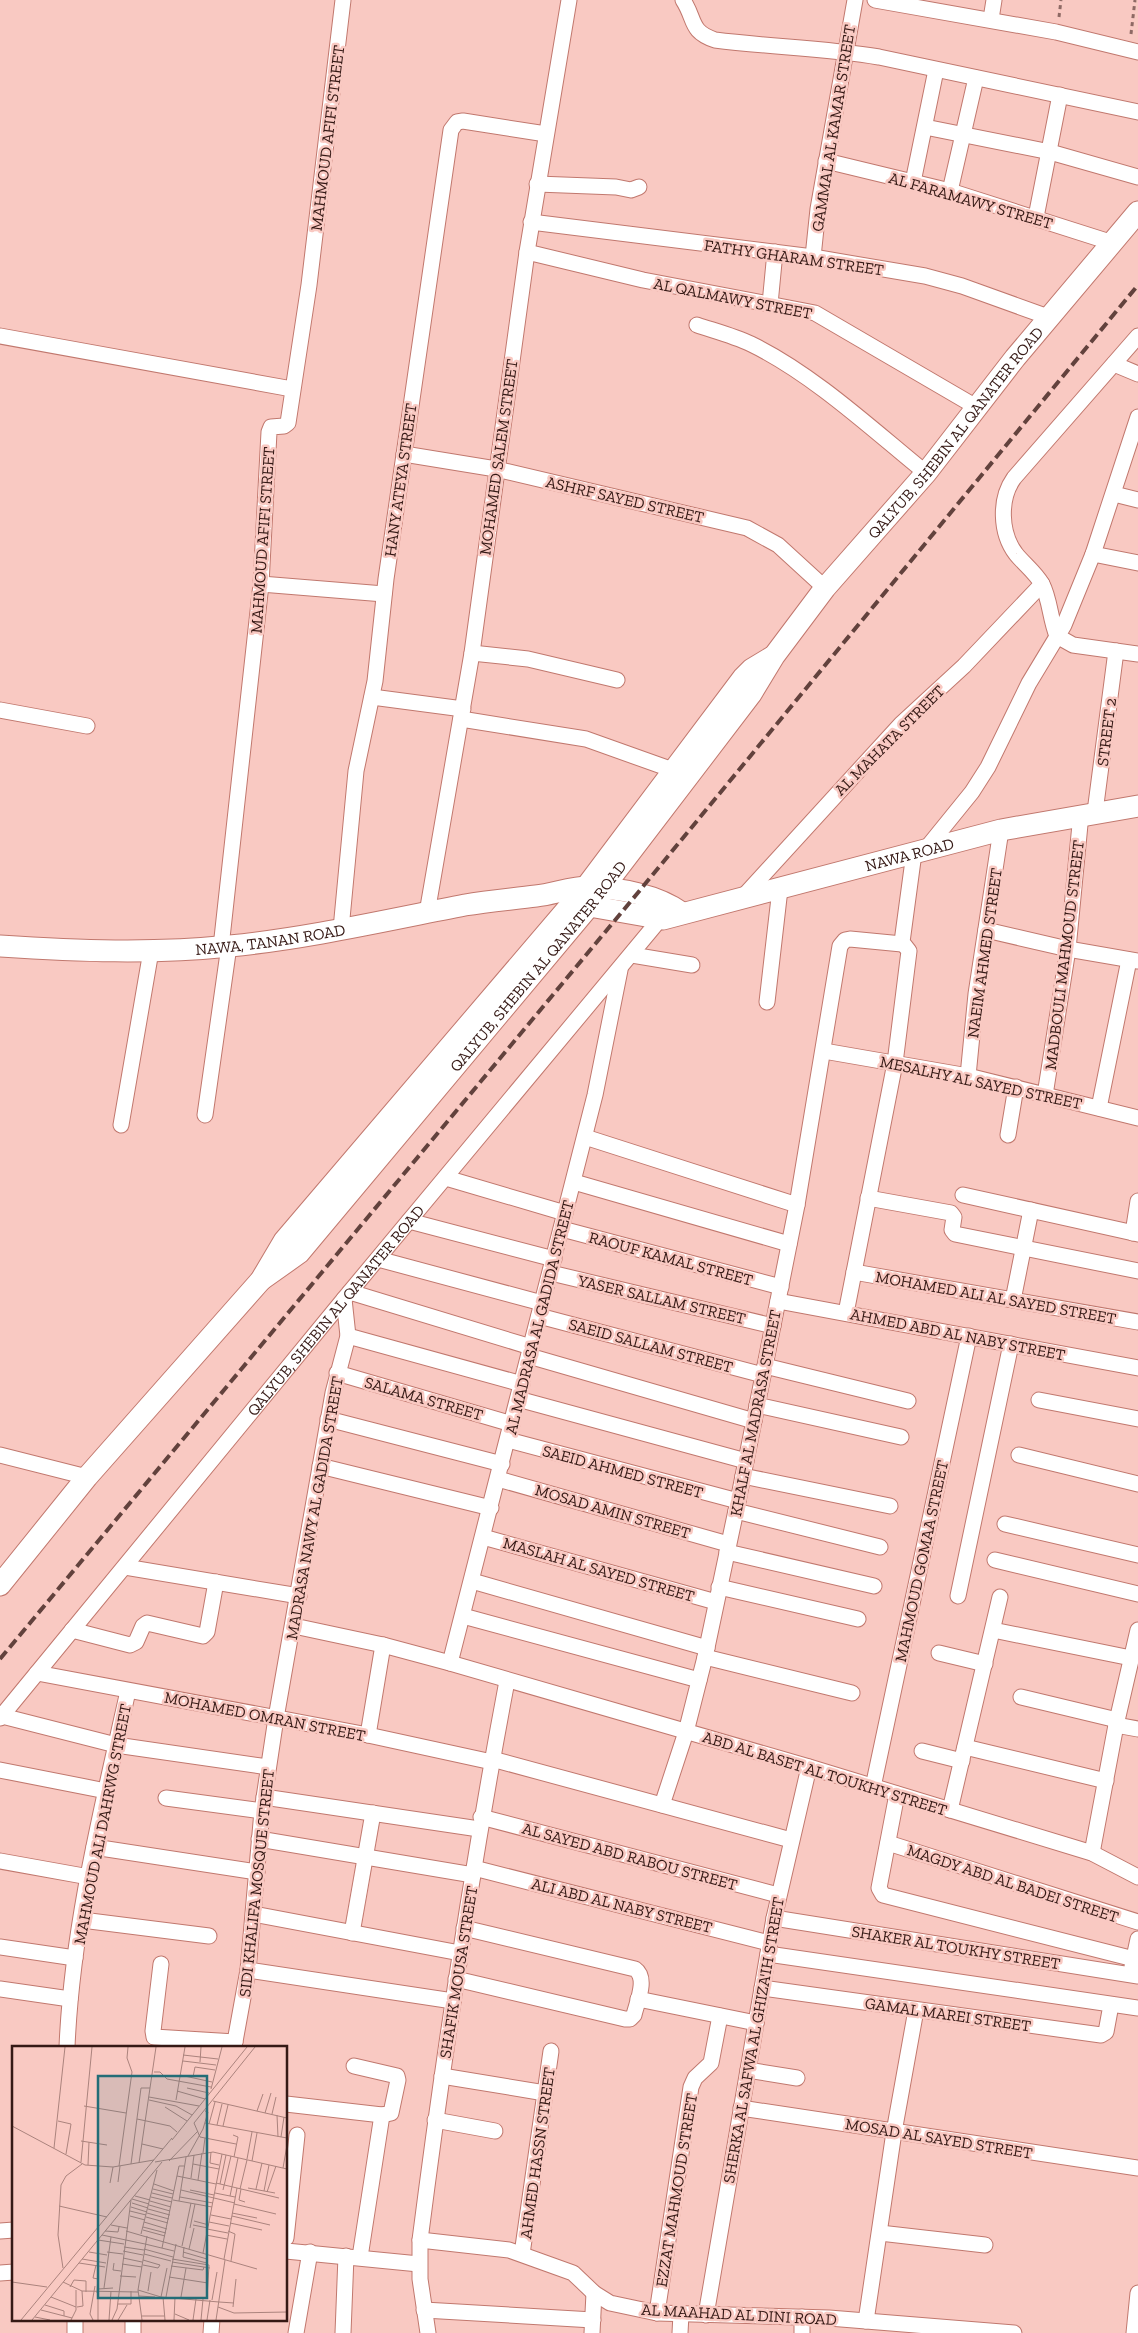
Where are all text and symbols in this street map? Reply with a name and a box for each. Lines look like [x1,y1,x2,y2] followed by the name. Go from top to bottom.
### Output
[808,23,859,233] street label: GAMMAL AL KAMAR STREET
[307,44,348,232] street label: MAHMOUD AFIFI STREET
[887,168,1055,233] street label: AL FARAMAWY STREET
[703,235,885,280] street label: FATHY GHARAM STREET
[652,274,814,323] street label: AL QALMAWY STREET
[864,323,1047,543] street label: QALYUB, SHEBIN AL QANATER ROAD
[475,358,522,556] street label: MOHAMED SALEM STREET
[380,402,421,558] street label: HANY ATEYA STREET
[246,446,279,634] street label: MAHMOUD AFIFI STREET
[544,472,706,527] street label: ASHRF SAYED STREET
[830,681,948,799] street label: AL MAHATA STREET
[1093,697,1120,767] street label: STREET 2
[863,834,956,875] street label: NAWA ROAD
[1041,839,1088,1071] street label: MADBOULI MAHMOUD STREET
[446,857,630,1076] street label: QALYUB, SHEBIN AL QANATER ROAD
[963,867,1006,1039] street label: NAEIM AHMED STREET
[195,920,347,959] street label: NAWA, TANAN ROAD
[878,1052,1084,1113] street label: MESALHY AL SAYED STREET
[501,1198,578,1436] street label: AL MADRASA AL GADIDA STREET
[243,1201,428,1420] street label: QALYUB, SHEBIN AL QANATER ROAD
[587,1227,755,1290] street label: RAOUF KAMAL STREET
[874,1267,1118,1328] street label: MOHAMED ALI AL SAYED STREET
[575,1271,748,1328] street label: YASER SALLAM STREET
[849,1304,1067,1365] street label: AHMED ABD AL NABY STREET
[726,1308,785,1518] street label: KHALF AL MADRASA STREET
[567,1314,735,1377] street label: SAEID SALLAM STREET
[362,1372,485,1424] street label: SALAMA STREET
[282,1375,347,1641] street label: MADRASA NAWY AL GADIDA STREET
[540,1441,705,1502] street label: SAEID AHMED STREET
[891,1458,952,1664] street label: MAHMOUD GOMAA STREET
[533,1480,693,1543] street label: MOSAD AMIN STREET
[501,1533,697,1606] street label: MASLAH AL SAYED STREET
[163,1688,367,1745] street label: MOHAMED OMRAN STREET
[70,1702,135,1946] street label: MAHMOUD ALI DAHRWG STREET
[700,1727,949,1820] street label: ABD AL BASET AL TOUKHY STREET
[235,1768,278,1998] street label: SIDI KHALIFA MOSQUE STREET
[520,1819,740,1894] street label: AL SAYED ABD RABOU STREET
[905,1840,1121,1927] street label: MAGDY ABD AL BADEI STREET
[530,1874,714,1937] street label: ALI ABD AL NABY STREET
[435,1884,482,2060] street label: SHAFIK MOUSA STREET
[719,1896,788,2185] street label: SHERKA AL SAFWA AL GHIZA'IH STREET
[850,1922,1062,1973] street label: SHAKER AL TOUKHY STREET
[864,1993,1032,2036] street label: GAMAL MAREI STREET
[12,2046,288,2320] inset map
[516,2066,559,2240] street label: AHMED HASSN STREET
[652,2092,701,2288] street label: EZZAT MAHMOUD STREET
[844,2114,1034,2163] street label: MOSAD AL SAYED STREET
[641,2300,837,2329] street label: AL MAAHAD AL DINI ROAD

